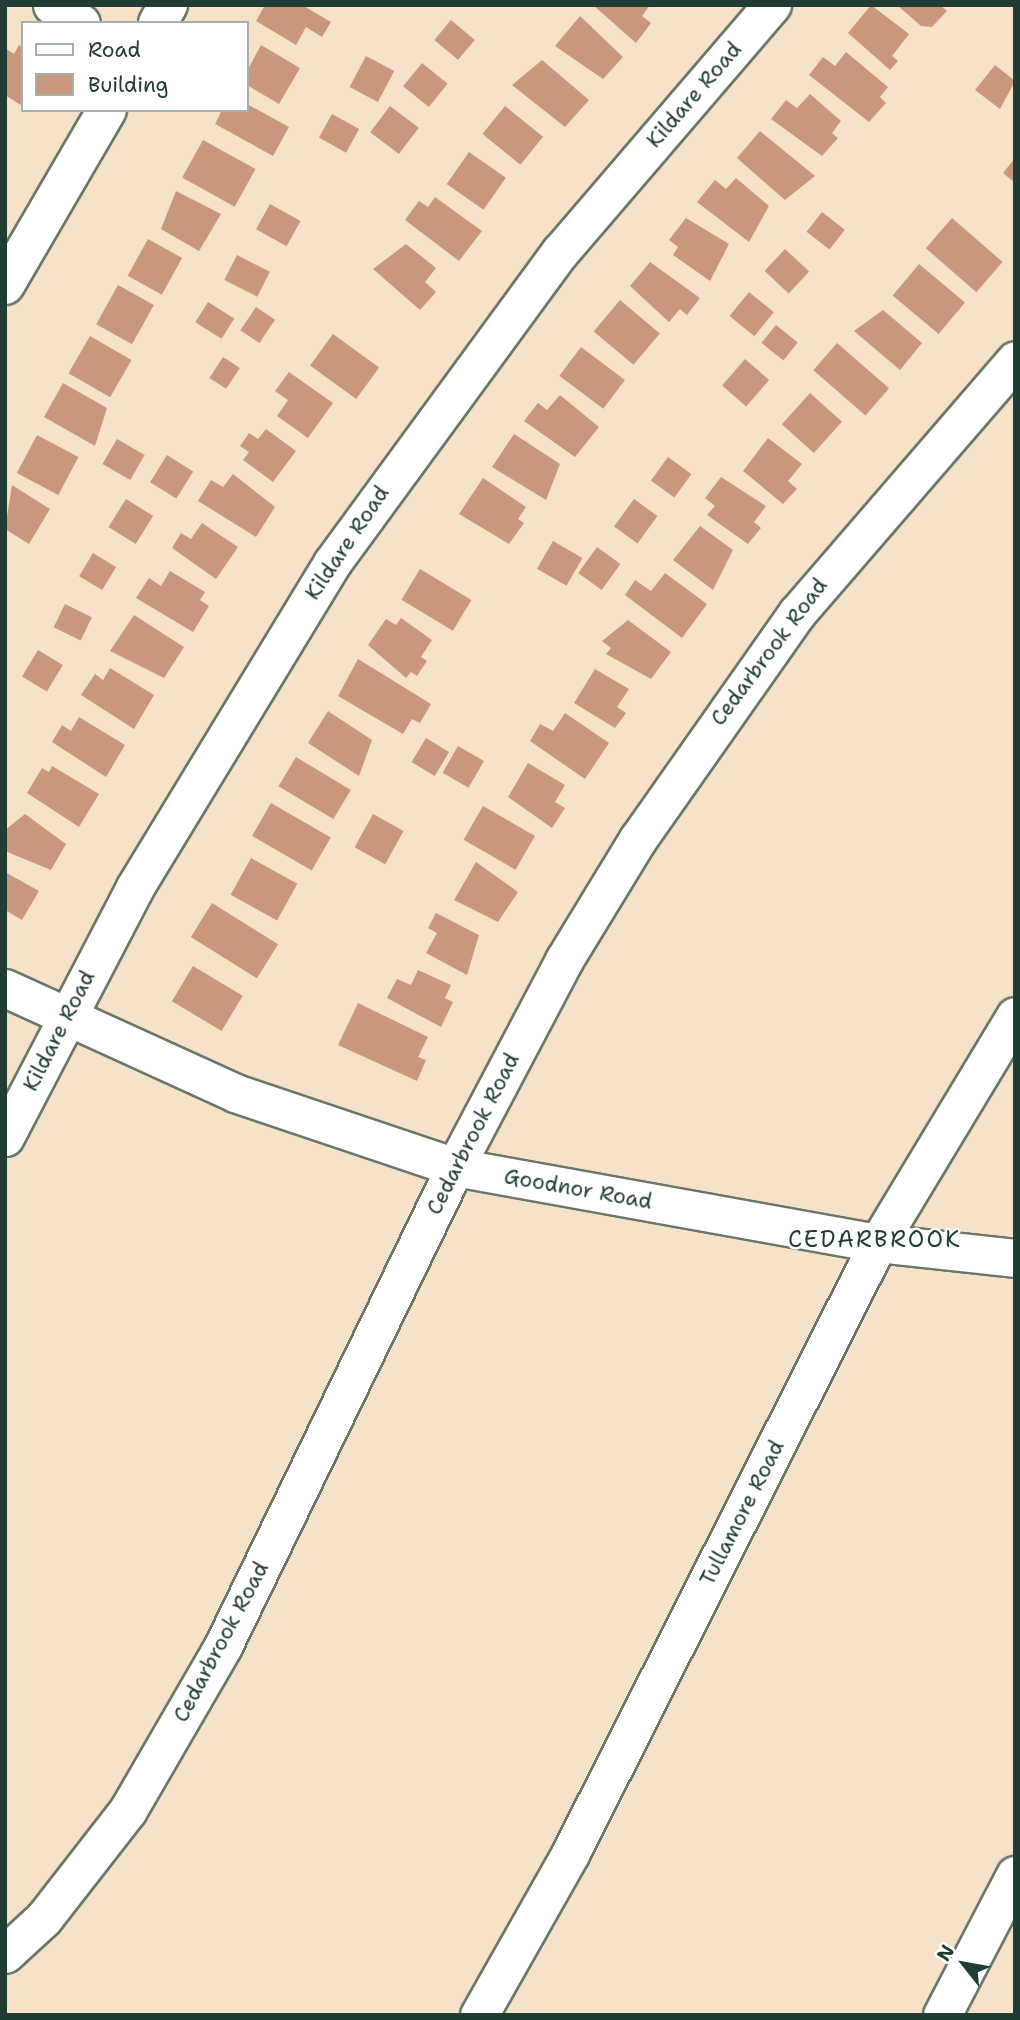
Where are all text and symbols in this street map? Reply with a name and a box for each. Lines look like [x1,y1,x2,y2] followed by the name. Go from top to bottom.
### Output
[21,21,248,112] legend
[88,36,141,64] text: Road
[641,37,747,153] street label: Kildare Road
[88,71,168,99] text: Building
[300,481,394,605] street label: Kildare Road
[705,573,833,731] street label: Cedarbrook Road
[18,967,100,1095] street label: Kildare Road
[421,1049,525,1219] street label: Cedarbrook Road
[502,1164,654,1214] street label: Goodnor Road
[789,1225,961,1253] district label: CEDARBROOK
[695,1436,789,1590] street label: Tullamore Road
[168,1558,274,1726] street label: Cedarbrook Road
[929,1929,999,1999] north arrow
[931,1940,960,1966] text: N

